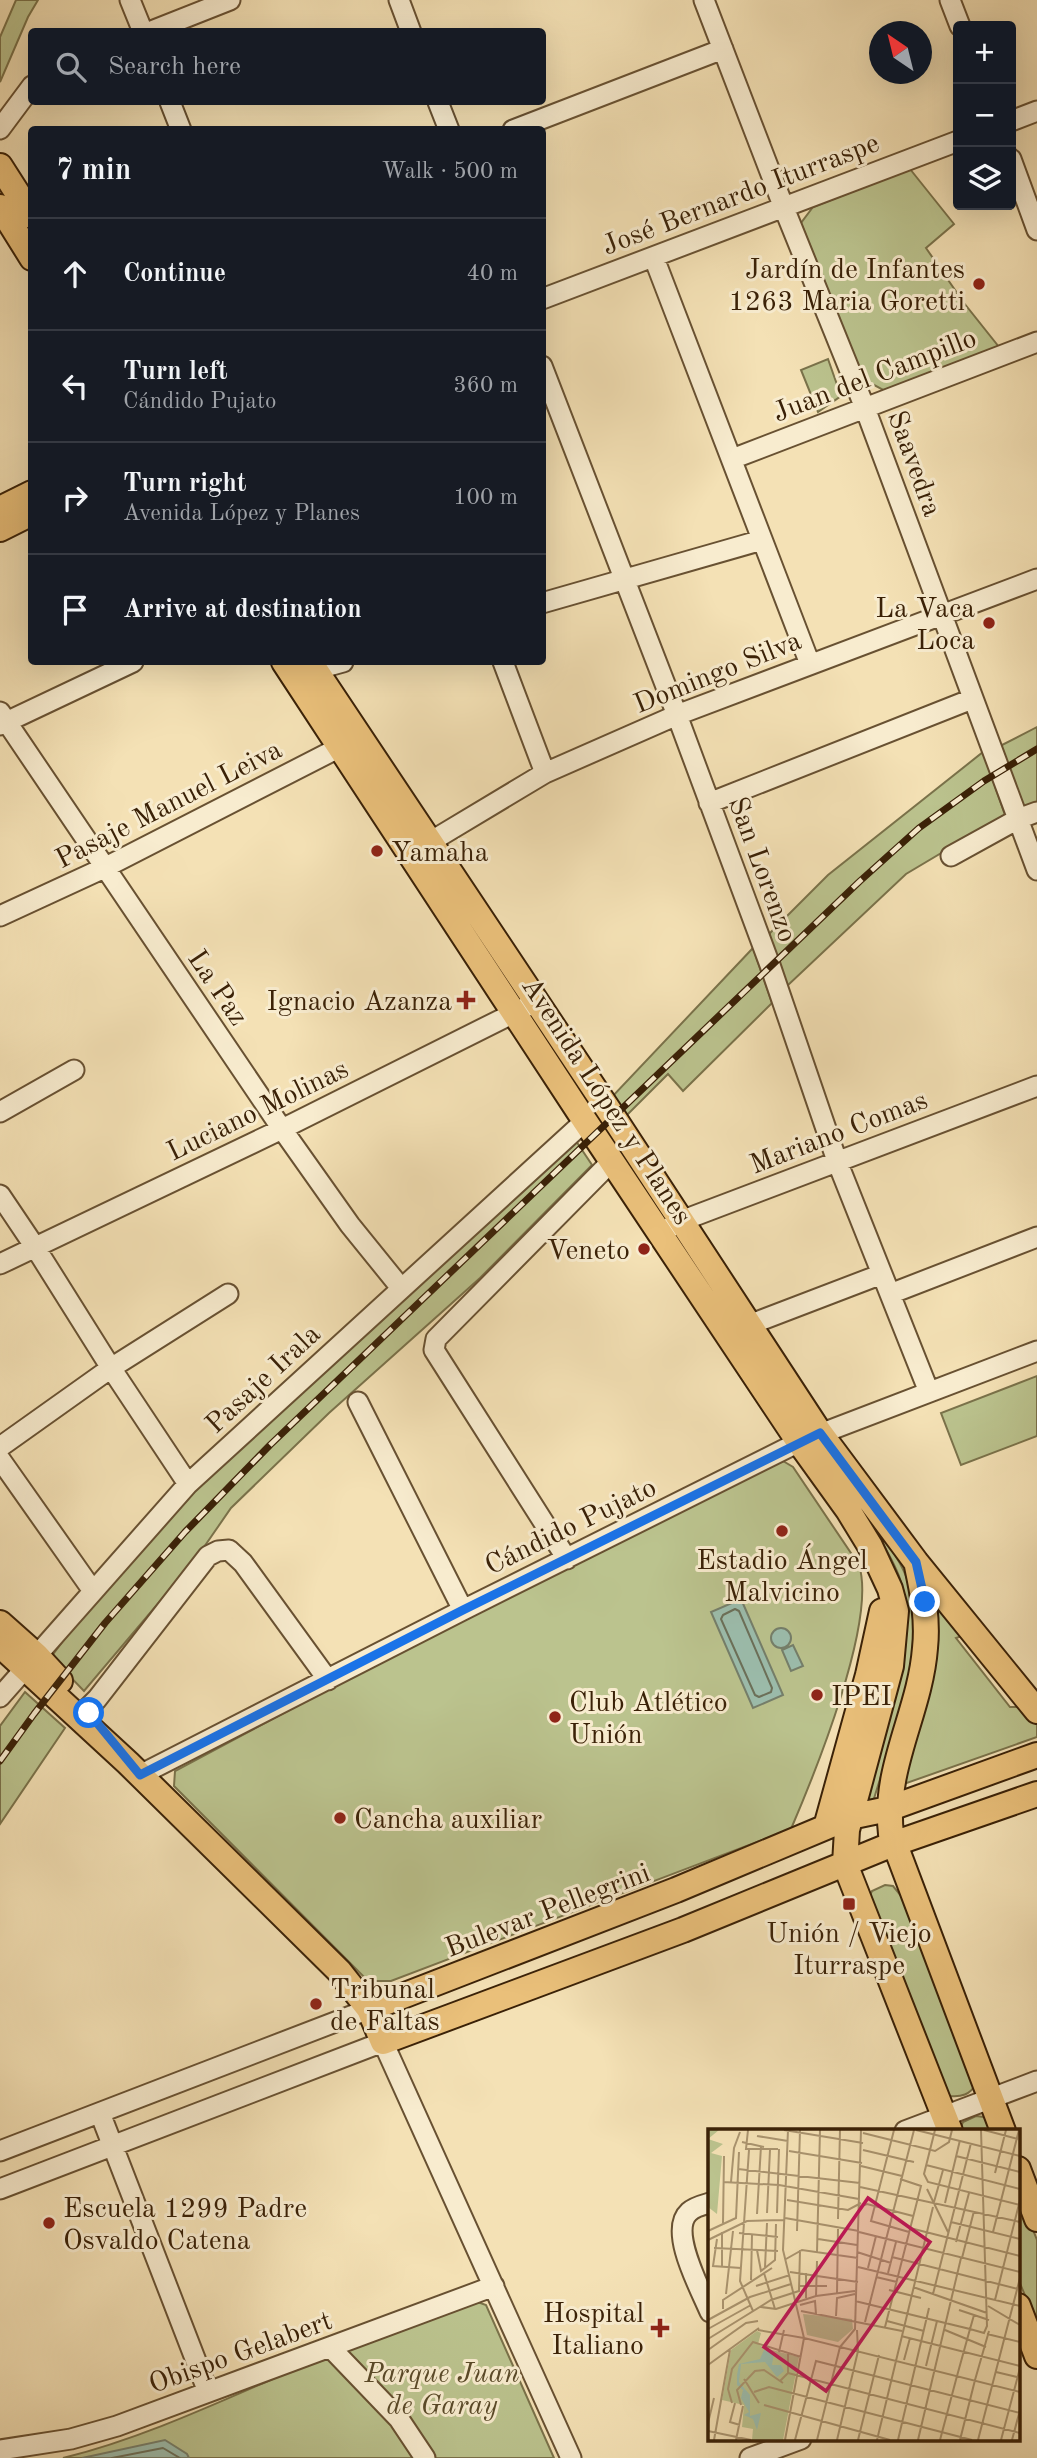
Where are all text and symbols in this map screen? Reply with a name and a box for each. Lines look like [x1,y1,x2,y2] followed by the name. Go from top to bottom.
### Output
[869,21,932,84] north arrow
[953,21,1016,210] map controls
[953,21,1016,84] button: +
[28,28,546,105] search box
[52,48,90,86] icon: search
[108,54,241,80] text: Search here
[953,84,1016,147] button: −
[599,130,884,262] street label: José Bernardo Iturraspe
[953,147,1016,210] button: layers
[56,156,131,186] text: 7 min
[382,160,518,183] text: Walk · 500 m
[56,255,94,293] icon: ahead
[729,257,965,317] place label: Jardín de Infantes 1263 Maria Goretti
[123,261,226,287] text: Continue
[467,262,518,285] text: 40 m
[971,276,987,292] marker: Jardín de Infantes 1263 Maria Goretti
[769,325,981,429] street label: Juan del Campillo
[123,359,228,385] text: Turn left
[56,367,94,405] icon: left
[453,374,518,397] text: 360 m
[123,390,276,413] text: Cándido Pujato
[881,407,945,521] street label: Saavedra
[123,471,246,497] text: Turn right
[56,479,94,517] icon: right
[453,486,518,509] text: 100 m
[123,502,360,525] text: Avenida López y Planes
[56,591,94,629] icon: arrive
[875,596,975,656] place label: La Vaca Loca
[123,597,362,623] text: Arrive at destination
[981,615,997,631] marker: La Vaca Loca
[630,627,806,720] street label: Domingo Silva
[52,736,287,875] street label: Pasaje Manuel Leiva
[722,794,800,946] street label: San Lorenzo
[391,840,489,868] place label: Yamaha
[369,843,385,859] marker: Yamaha
[181,946,252,1031] street label: La Paz
[515,973,696,1230] street label: Avenida López y Planes
[267,989,452,1017] place label: Ignacio Azanza
[458,992,474,1008] marker: Ignacio Azanza
[163,1056,353,1168] street label: Luciano Molinas
[746,1087,932,1181] street label: Mariano Comas
[547,1238,630,1266] place label: Veneto
[636,1241,652,1257] marker: Veneto
[201,1320,327,1440] street label: Pasaje Irala
[481,1474,661,1581] street label: Cándido Pujato
[774,1523,790,1539] marker: Estadio Ángel Malvicino
[696,1543,868,1608] place label: Estadio Ángel Malvicino
[909,1586,940,1617] route end
[831,1684,891,1712] place label: IPEI
[809,1687,825,1703] marker: IPEI
[569,1690,728,1750] place label: Club Atlético Unión
[73,1697,104,1728] route start
[547,1709,563,1725] marker: Club Atlético Unión
[354,1807,542,1835] place label: Cancha auxiliar
[332,1810,348,1826] marker: Cancha auxiliar
[442,1860,654,1964] street label: Bulevar Pellegrini
[841,1896,857,1912] marker: Unión / Viejo Iturraspe
[766,1921,932,1981] place label: Unión / Viejo Iturraspe
[330,1977,440,2037] place label: Tribunal de Faltas
[308,1996,324,2012] marker: Tribunal de Faltas
[708,2129,1020,2440] inset map
[63,2196,307,2256] place label: Escuela 1299 Padre Osvaldo Catena
[41,2215,57,2231] marker: Escuela 1299 Padre Osvaldo Catena
[543,2301,644,2361] place label: Hospital Italiano
[146,2308,336,2400] street label: Obispo Gelabert
[650,2318,670,2338] marker: Hospital Italiano
[363,2361,520,2421] park label: Parque Juan de Garay

